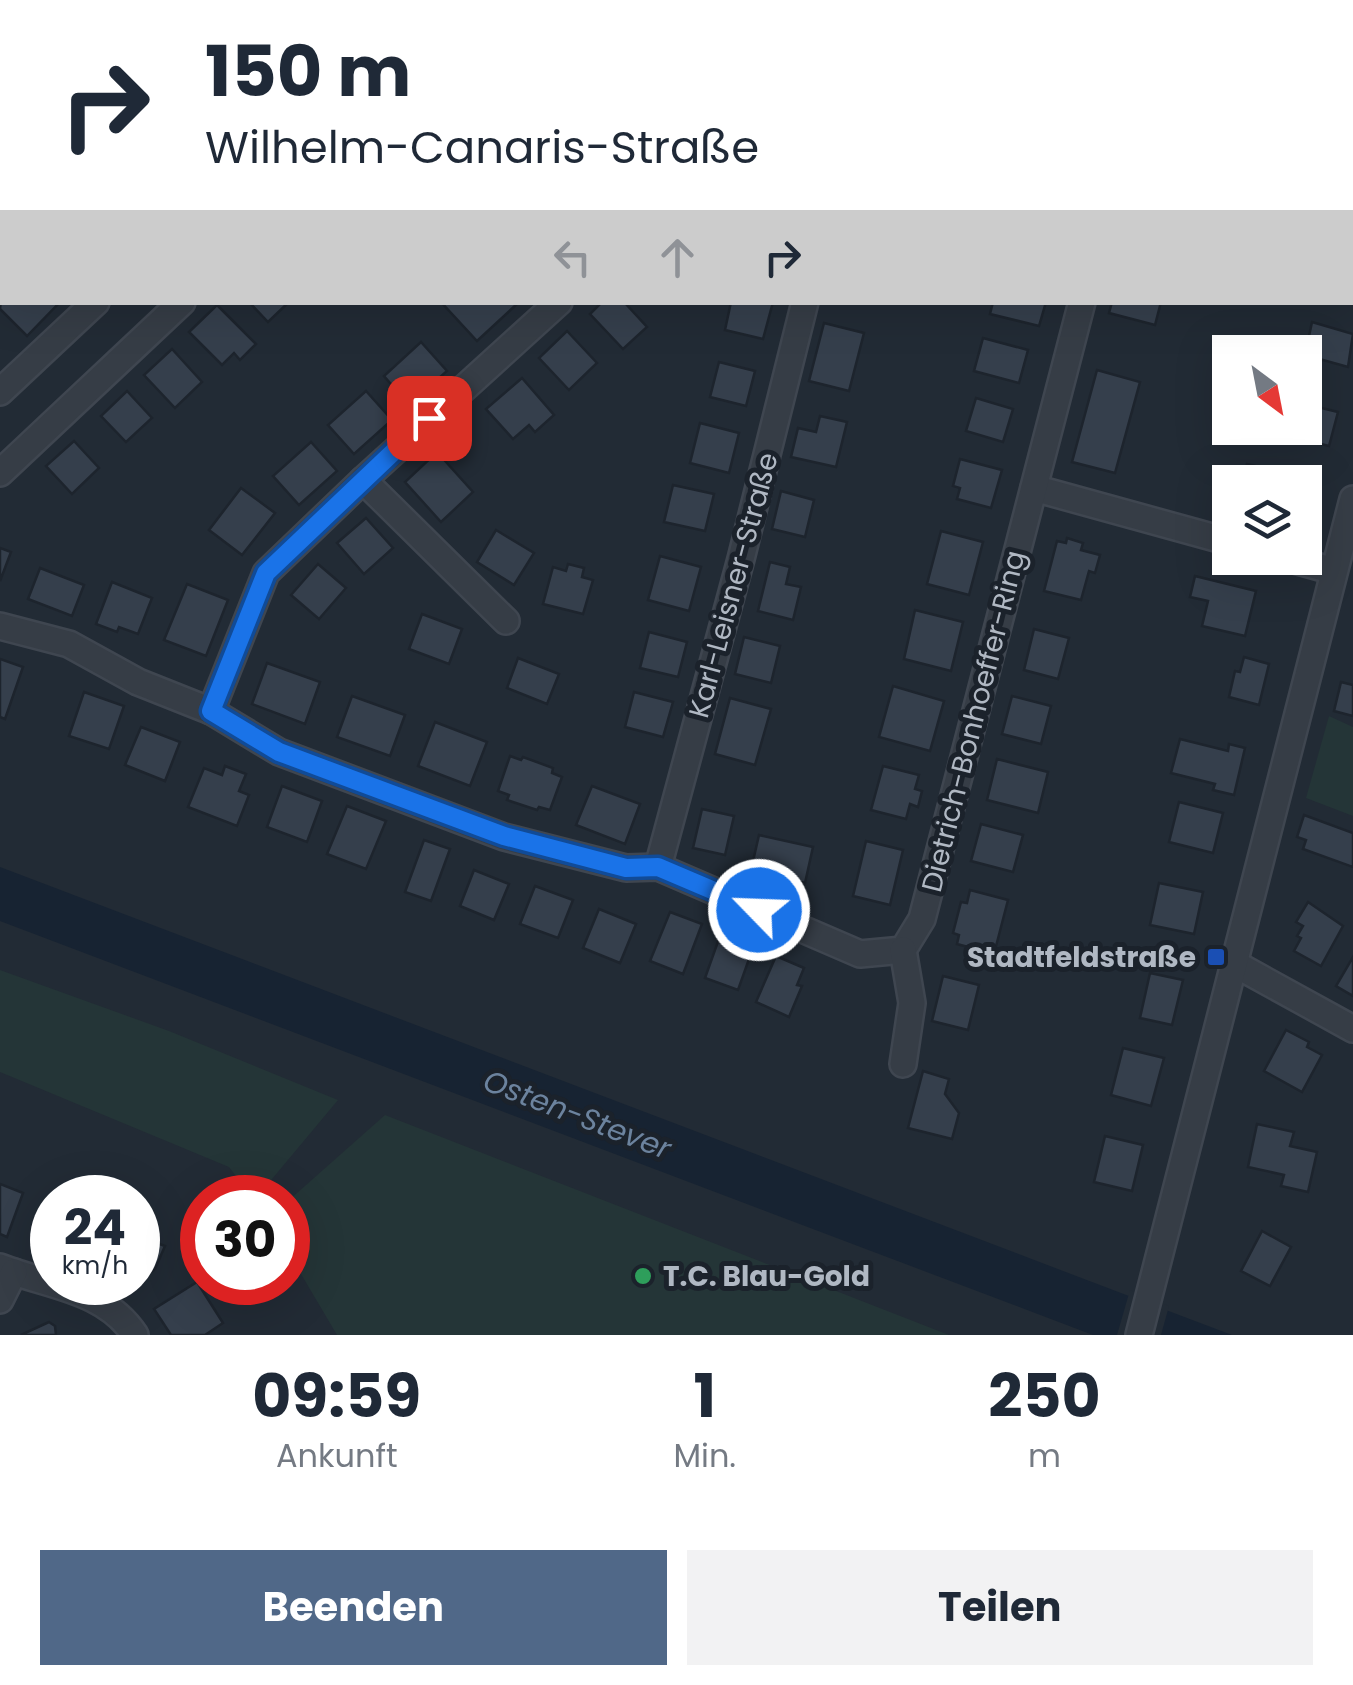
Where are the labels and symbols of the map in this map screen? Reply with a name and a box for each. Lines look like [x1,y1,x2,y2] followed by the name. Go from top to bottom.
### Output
[1212,335,1322,445] north arrow
[387,376,472,461] pin
[679,448,788,722] street label: Karl-Leisner-Straße
[912,546,1035,896] street label: Dietrich-Bonhoeffer-Ring
[707,858,811,962] position arrow
[967,938,1196,977] place label: Stadtfeldstraße
[1205,946,1227,968] marker: Stadtfeldstraße
[477,1059,678,1170] water label: Osten-Stever
[180,1175,310,1305] speed limit sign: 30
[663,1257,870,1296] place label: T.C. Blau-Gold
[632,1265,654,1287] marker: T.C. Blau-Gold

